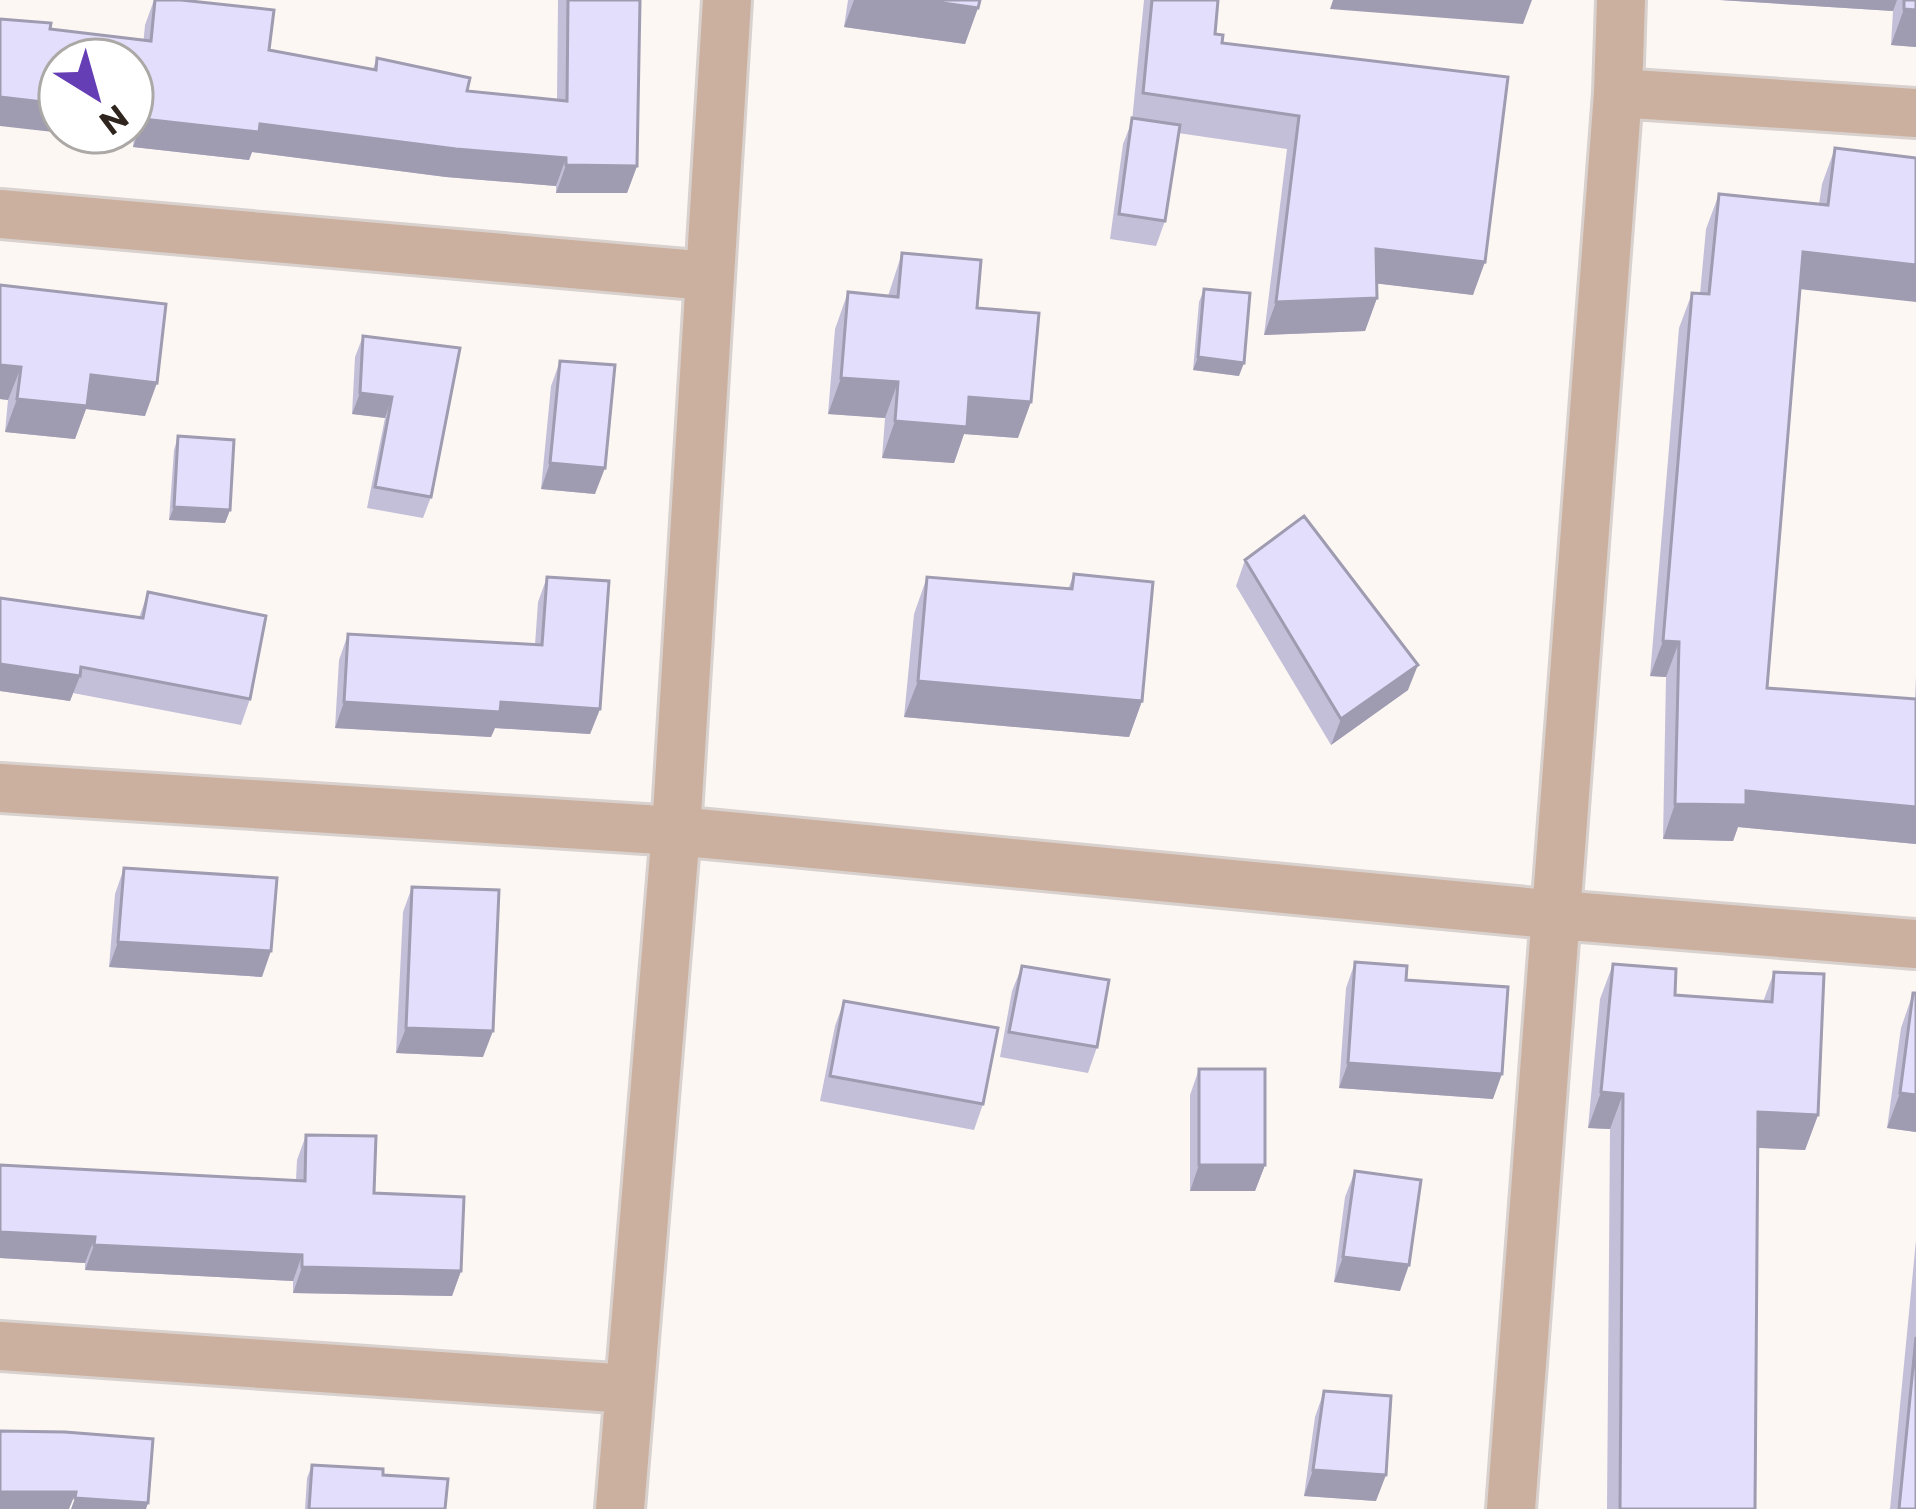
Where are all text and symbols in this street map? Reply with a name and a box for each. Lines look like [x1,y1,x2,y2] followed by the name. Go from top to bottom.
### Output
[36,36,156,156] north arrow
[93,97,137,145] text: N

